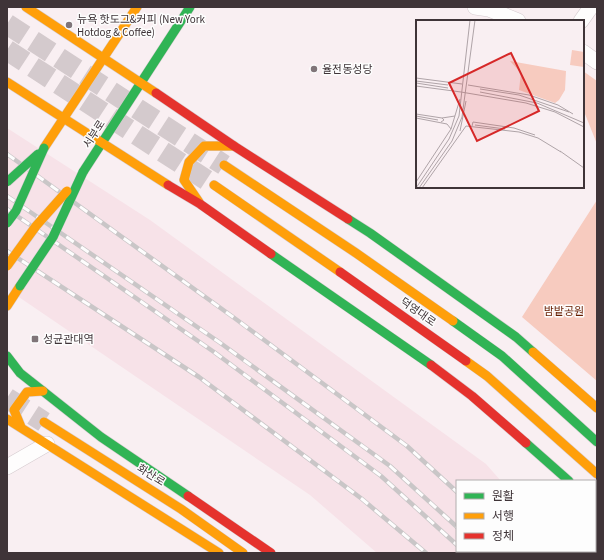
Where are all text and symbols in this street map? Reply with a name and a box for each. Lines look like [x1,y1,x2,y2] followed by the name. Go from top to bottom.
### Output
[77,12,206,40] place label: 뉴욕 핫도그&커피 (New York Hotdog & Coffee)
[64,20,74,30] marker: 뉴욕 핫도그&커피 (New York Hotdog & Coffee)
[416,20,584,188] inset map
[322,62,373,77] place label: 율전동성당
[309,64,319,74] marker: 율전동성당
[79,117,109,151] street label: 서부로
[397,294,439,330] street label: 덕영대로
[544,304,584,319] park label: 밤밭공원
[43,332,94,347] place label: 성균관대역
[30,334,40,344] marker: 성균관대역
[134,461,168,489] street label: 화산로
[456,480,596,552] legend
[492,488,514,505] text: 원활
[492,508,514,525] text: 서행
[492,528,514,545] text: 정체

